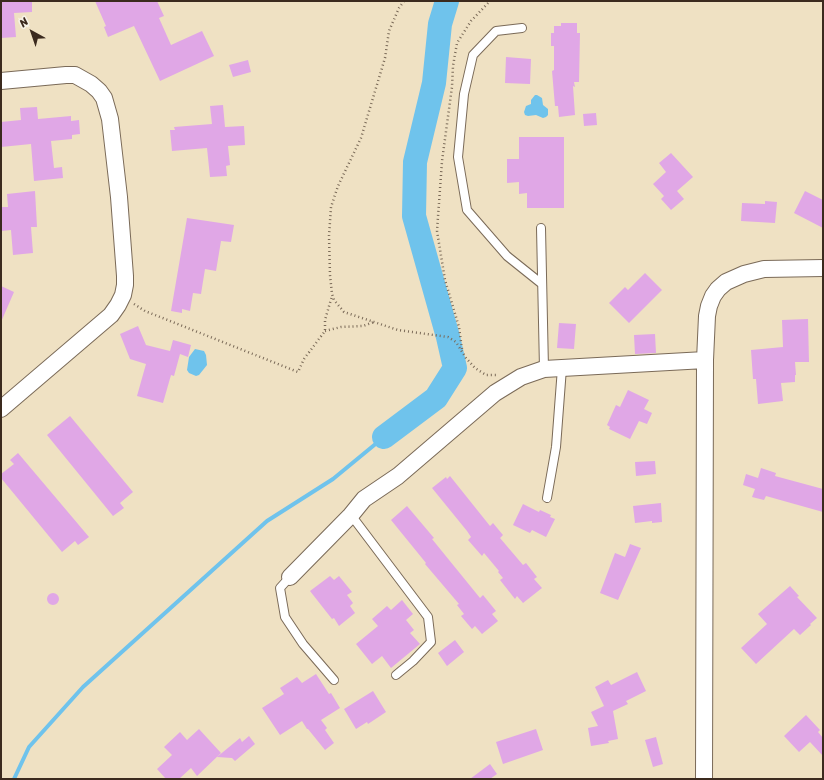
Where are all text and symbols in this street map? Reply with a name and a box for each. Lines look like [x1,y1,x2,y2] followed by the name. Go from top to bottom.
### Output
[12,12,52,52] north arrow
[15,13,33,32] text: N

